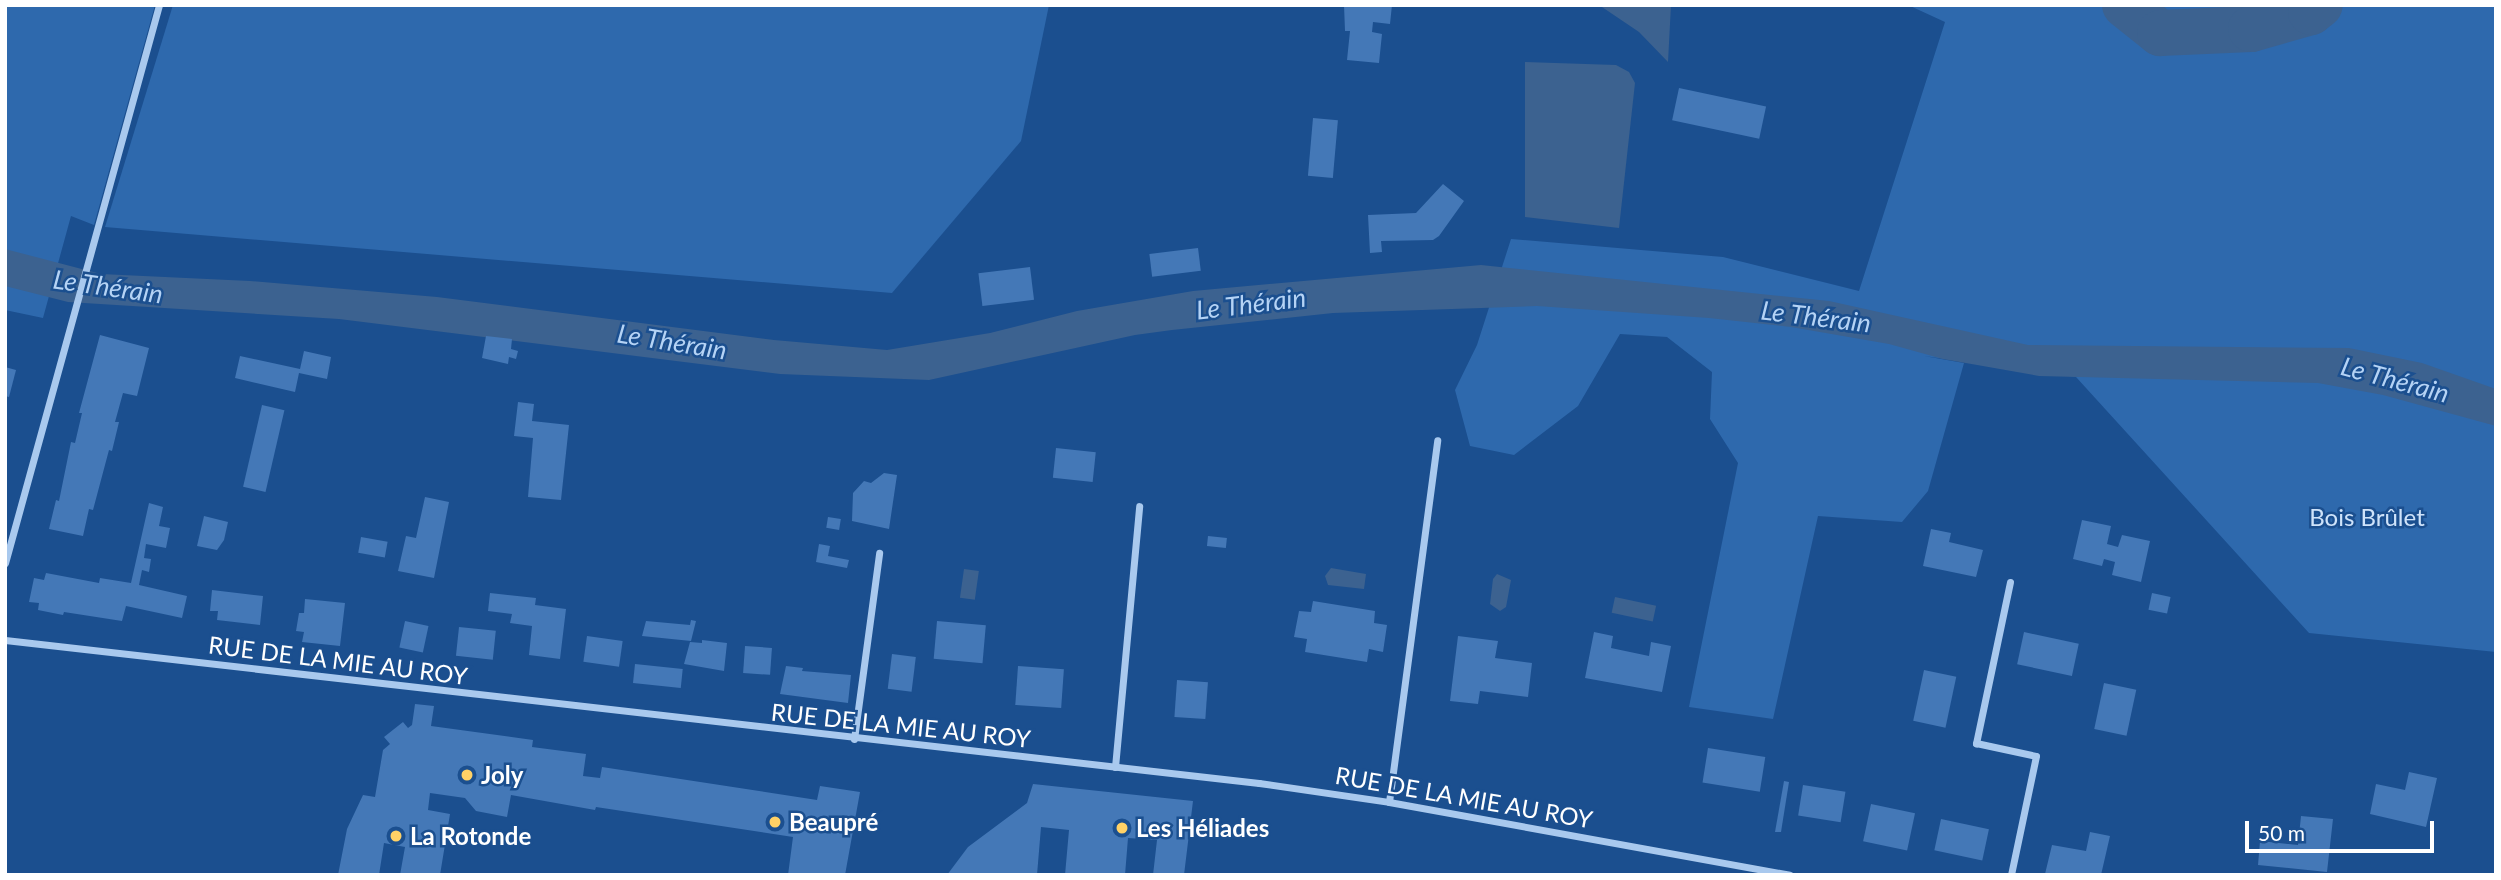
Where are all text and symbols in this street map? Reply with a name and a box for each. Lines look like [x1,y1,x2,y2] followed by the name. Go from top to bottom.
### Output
[51,264,165,310] water label: Le Thérain
[1194,282,1308,326] water label: Le Thérain
[1759,295,1873,339] water label: Le Thérain
[615,318,729,366] water label: Le Thérain
[2337,351,2453,409] water label: Le Thérain
[2309,503,2425,531] park label: Bois Brûlet
[206,630,470,690] street label: RUE DE LA MIE AU ROY
[769,697,1033,753] street label: RUE DE LA MIE AU ROY
[1332,760,1596,834] street label: RUE DE LA MIE AU ROY
[481,761,523,789] place label: Joly
[459,767,475,783] marker: Joly
[2249,806,2438,850] scale bar
[789,808,878,836] place label: Beaupré
[767,814,783,830] marker: Beaupré
[1136,814,1269,842] place label: Les Héliades
[1114,820,1130,836] marker: Les Héliades
[2258,820,2305,845] text: 50 m
[410,822,531,850] place label: La Rotonde
[388,828,404,844] marker: La Rotonde

